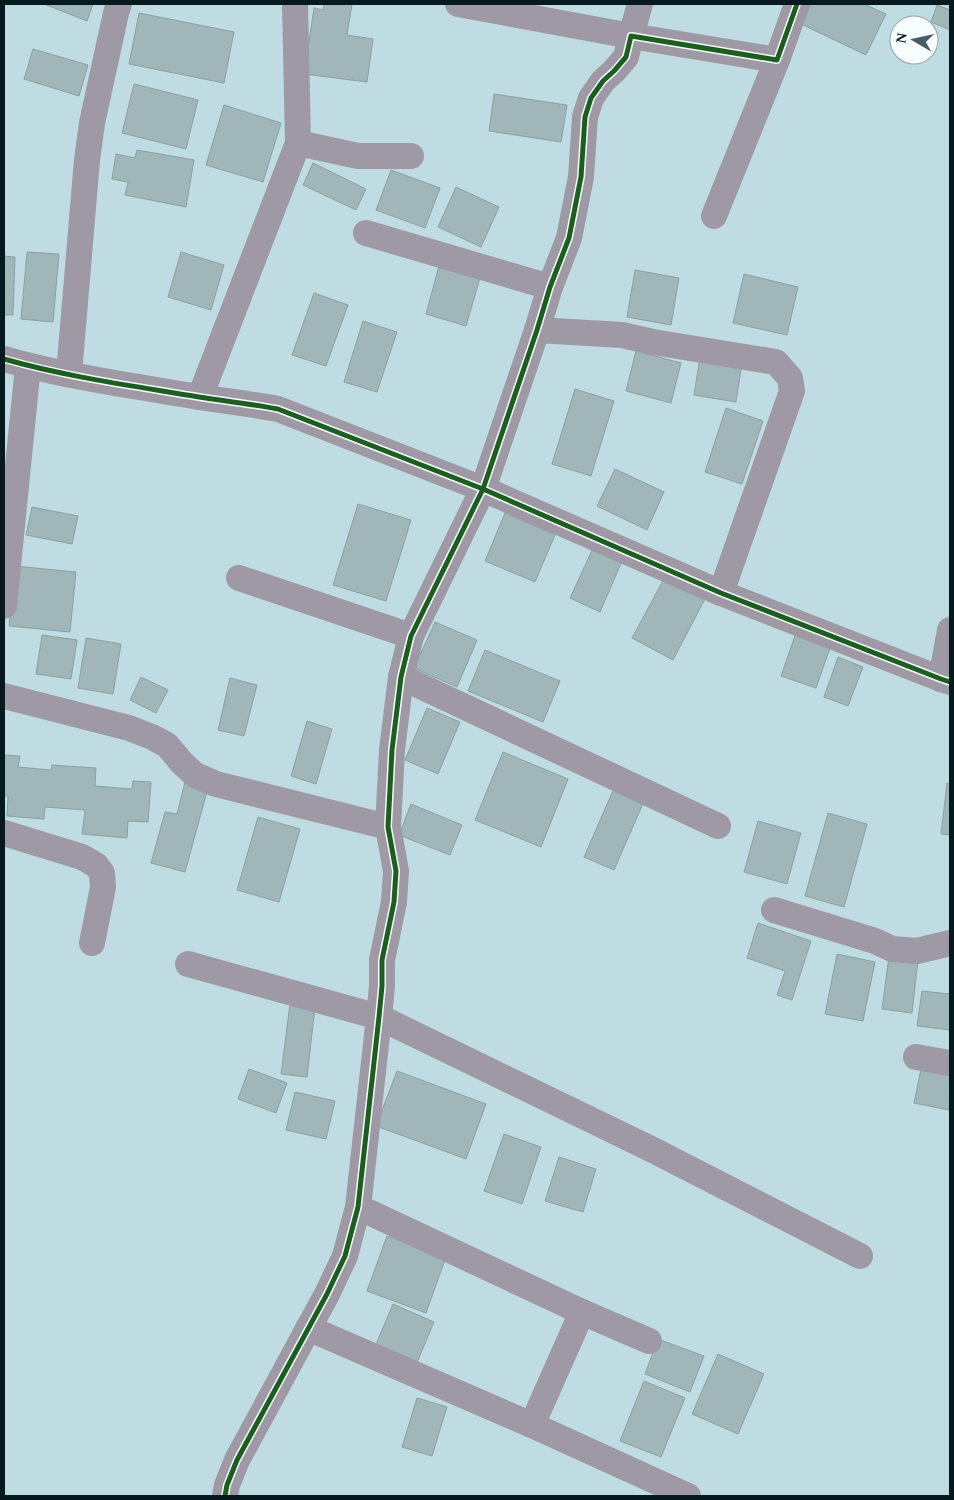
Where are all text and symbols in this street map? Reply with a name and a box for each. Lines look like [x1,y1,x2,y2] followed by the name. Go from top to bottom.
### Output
[889,15,939,65] north arrow
[893,32,910,44] text: N

